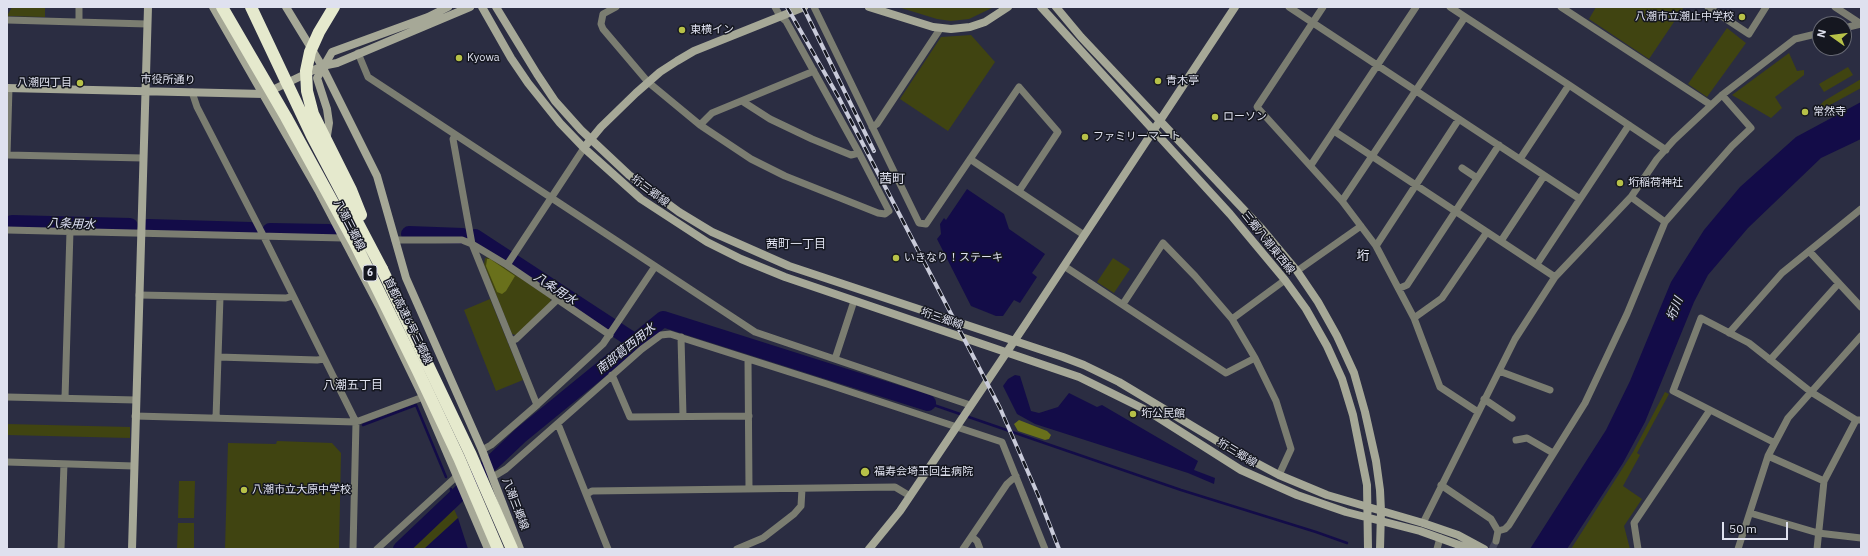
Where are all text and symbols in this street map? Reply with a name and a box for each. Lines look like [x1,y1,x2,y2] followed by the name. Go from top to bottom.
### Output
[1635,10,1734,24] place label: 八潮市立潮止中学校
[1737,12,1747,22] marker: 八潮市立潮止中学校
[1812,16,1852,56] north arrow
[690,23,734,37] place label: 東横イン
[677,25,687,35] marker: 東横イン
[1814,28,1829,39] text: N
[467,51,500,65] place label: Kyowa
[454,53,464,63] marker: Kyowa
[140,73,196,87] street label: 市役所通り
[1166,74,1199,88] place label: 青木亭
[17,76,72,90] place label: 八潮四丁目
[1153,76,1163,86] marker: 青木亭
[75,78,85,88] marker: 八潮四丁目
[1813,105,1846,119] place label: 常然寺
[1800,107,1810,117] marker: 常然寺
[1223,110,1267,124] place label: ローソン
[1210,112,1220,122] marker: ローソン
[1093,130,1181,144] place label: ファミリーマート
[1080,132,1090,142] marker: ファミリーマート
[879,171,905,187] district label: 茜町
[628,172,672,210] street label: 垳三郷線
[1628,176,1683,190] place label: 垳稲荷神社
[1615,178,1625,188] marker: 垳稲荷神社
[331,198,367,252] street label: 八潮三郷線
[1239,209,1297,277] street label: 三郷八潮東西線
[47,216,95,232] water label: 八条用水
[766,238,826,252] district label: 茜町一丁目
[1357,248,1369,264] district label: 垳
[904,251,1003,265] place label: いきなり！ステーキ
[891,253,901,263] marker: いきなり！ステーキ
[363,265,377,281] road number: 6
[531,270,579,308] water label: 八条用水
[381,276,435,366] street label: 首都高速6号三郷線
[1664,295,1686,323] water label: 垳川
[919,306,965,332] street label: 垳三郷線
[593,321,659,377] water label: 南部葛西用水
[323,379,383,393] district label: 八潮五丁目
[1141,407,1185,421] place label: 垳公民館
[1128,409,1138,419] marker: 垳公民館
[1215,436,1259,470] street label: 垳三郷線
[874,465,973,479] place label: 福寿会埼玉回生病院
[859,466,871,478] marker: 福寿会埼玉回生病院
[499,476,531,532] street label: 八潮三郷線
[252,483,351,497] place label: 八潮市立大原中学校
[239,485,249,495] marker: 八潮市立大原中学校
[1724,514,1790,540] scale bar
[1729,521,1757,536] text: 50 m

